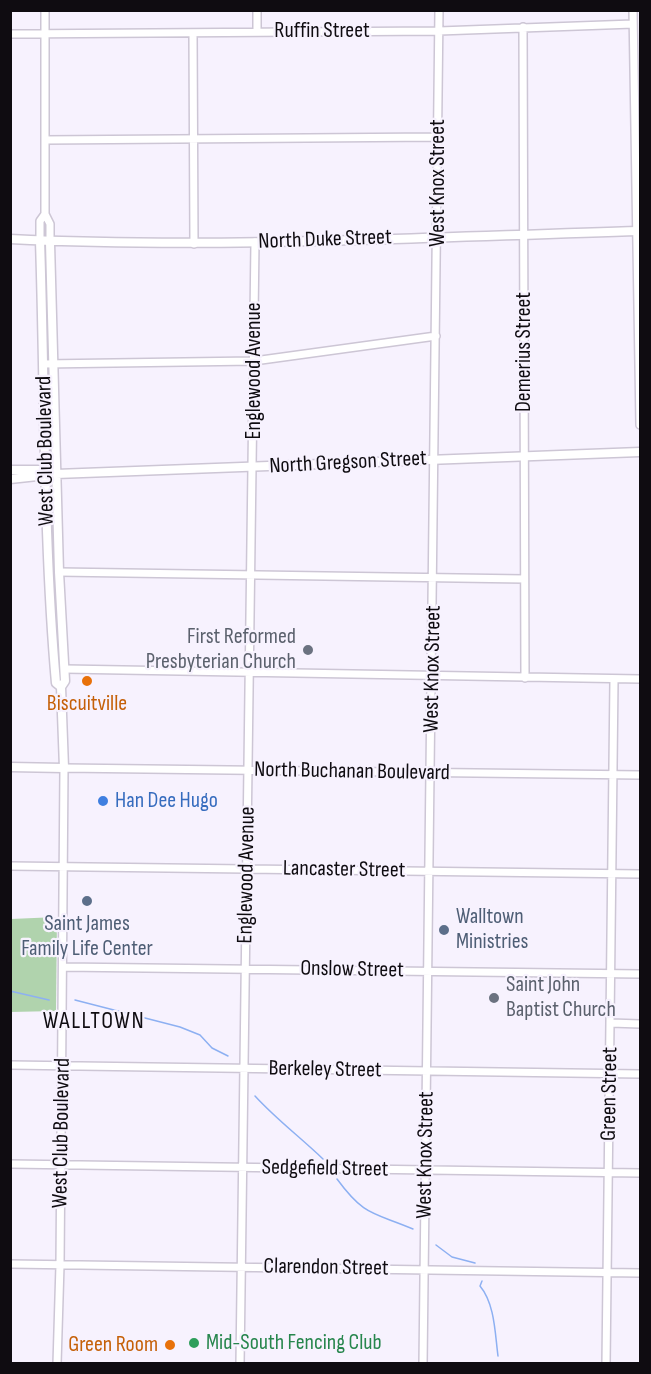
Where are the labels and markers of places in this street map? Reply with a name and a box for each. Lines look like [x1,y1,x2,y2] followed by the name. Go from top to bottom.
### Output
[146,624,296,676] place label: First Reformed Presbyterian Church
[301,643,315,657] marker: First Reformed Presbyterian Church
[80,674,94,688] marker: Biscuitville
[47,691,127,717] place label: Biscuitville
[115,788,218,814] place label: Han Dee Hugo
[96,794,110,808] marker: Han Dee Hugo
[80,894,94,908] marker: Saint James Family Life Center
[456,904,528,956] place label: Walltown Ministries
[21,911,153,962] place label: Saint James Family Life Center
[437,923,451,937] marker: Walltown Ministries
[506,972,616,1023] place label: Saint John Baptist Church
[487,991,501,1005] marker: Saint John Baptist Church
[206,1330,382,1356] place label: Mid-South Fencing Club
[68,1332,158,1358] place label: Green Room
[187,1336,201,1350] marker: Mid-South Fencing Club
[163,1338,177,1352] marker: Green Room

